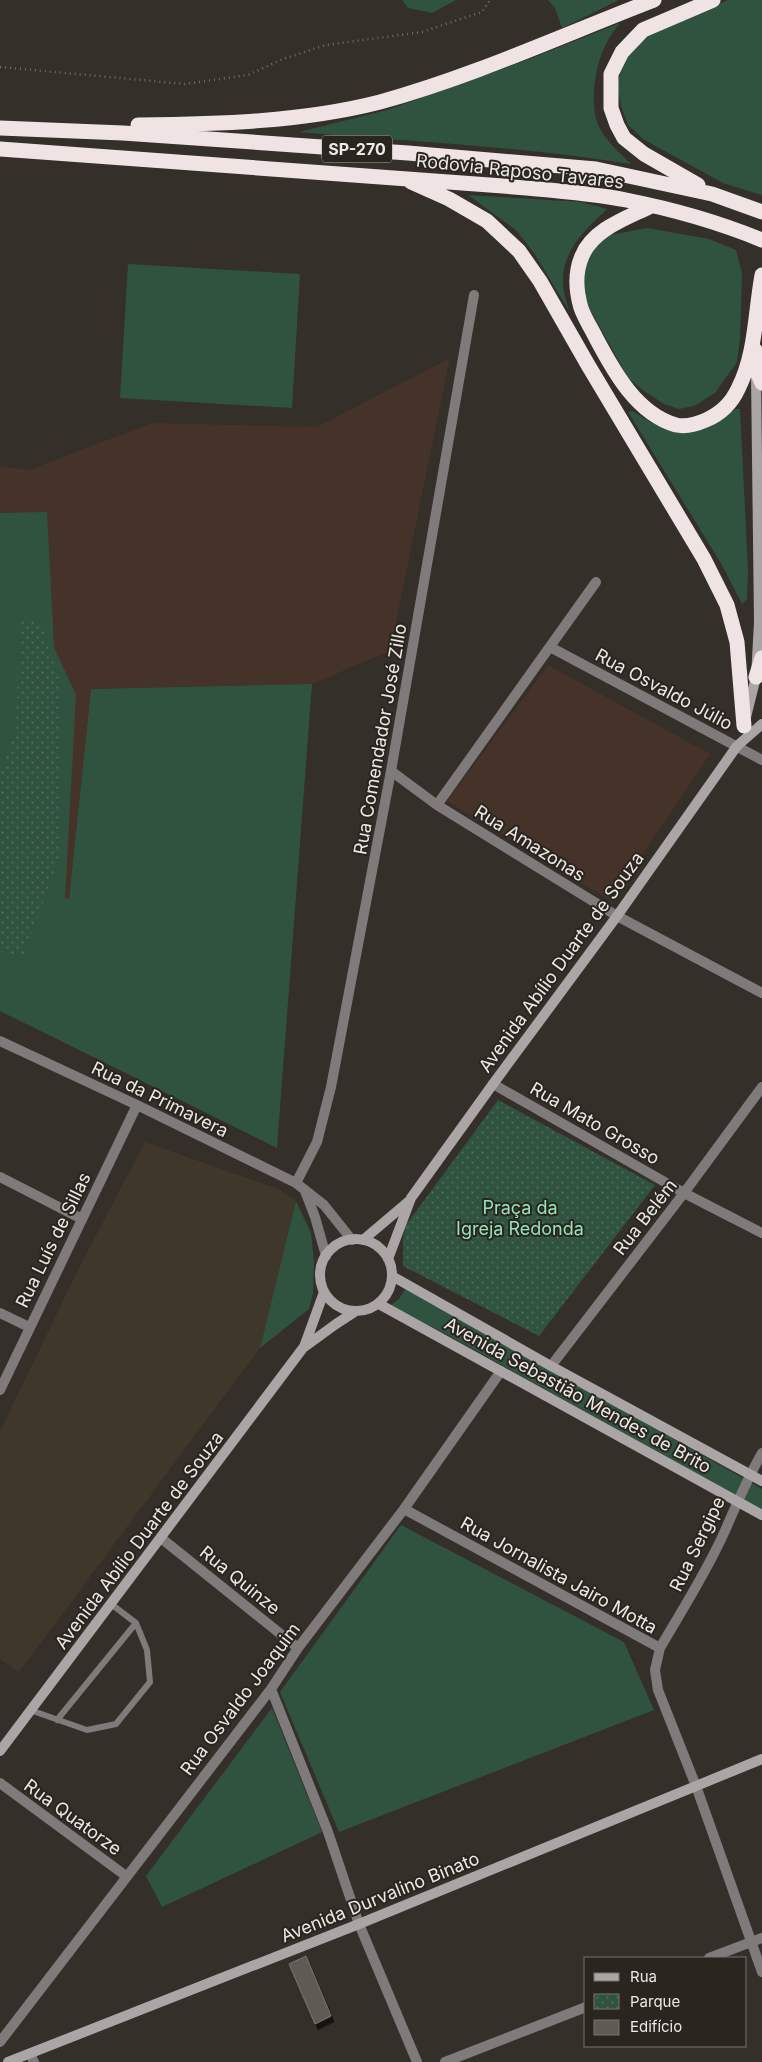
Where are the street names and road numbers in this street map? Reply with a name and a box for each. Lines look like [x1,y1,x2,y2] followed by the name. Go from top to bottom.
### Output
[322,136,392,162] road number: SP-270
[415,150,625,192] street label: Rodovia Raposo Tavares
[349,622,411,856] street label: Rua Comendador José Zillo
[592,644,736,734] street label: Rua Osvaldo Júlio
[471,801,589,885] street label: Rua Amazonas
[474,848,648,1076] street label: Avenida Abílio Duarte de Souza
[88,1057,232,1141] street label: Rua da Primavera
[527,1077,663,1169] street label: Rua Mato Grosso
[11,1169,95,1311] street label: Rua Luís de Sillas
[609,1175,681,1259] street label: Rua Belém
[441,1313,715,1477] street label: Avenida Sebastião Mendes de Brito
[50,1427,228,1653] street label: Avenida Abílio Duarte de Souza
[665,1493,729,1595] street label: Rua Sergipe
[457,1512,661,1638] street label: Rua Jornalista Jairo Motta
[196,1541,284,1619] street label: Rua Quinze
[176,1619,304,1779] street label: Rua Osvaldo Joaquim
[20,1775,126,1859] street label: Rua Quatorze
[278,1848,482,1946] street label: Avenida Durvalino Binato

